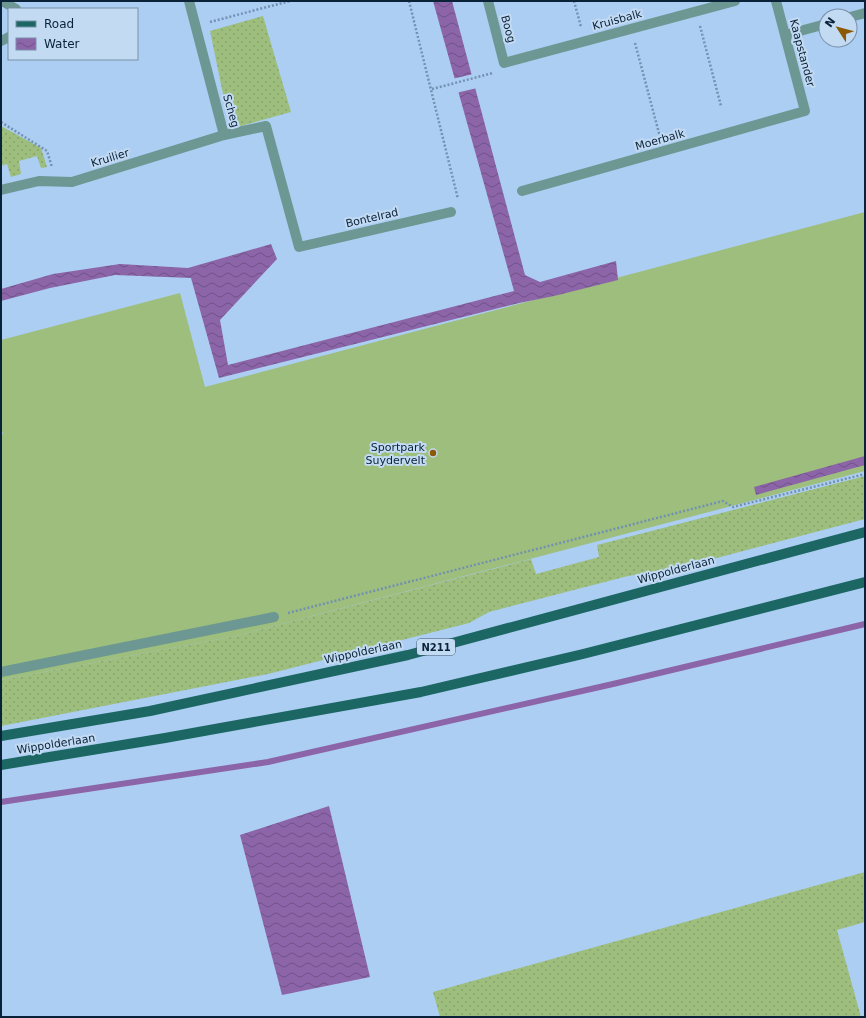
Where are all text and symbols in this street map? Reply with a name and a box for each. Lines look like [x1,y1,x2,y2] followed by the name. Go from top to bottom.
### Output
[591,7,644,33] street label: Kruisbalk
[8,8,138,60] legend
[818,8,858,48] north arrow
[498,14,518,44] street label: Boog
[822,15,838,30] text: N
[44,17,74,31] text: Road
[787,18,817,89] street label: Kaapstander
[44,37,80,51] text: Water
[220,93,242,129] street label: Scheg
[634,127,687,153] street label: Moerbalk
[89,146,131,170] street label: Kruilier
[344,206,400,230] street label: Bontelrad
[366,441,426,467] place label: Sportpark Suydervelt
[428,448,438,458] marker: Sportpark Suydervelt
[636,553,716,587] street label: Wippolderlaan
[323,637,403,667] street label: Wippolderlaan
[417,639,455,655] road number: N211
[16,731,96,757] street label: Wippolderlaan

